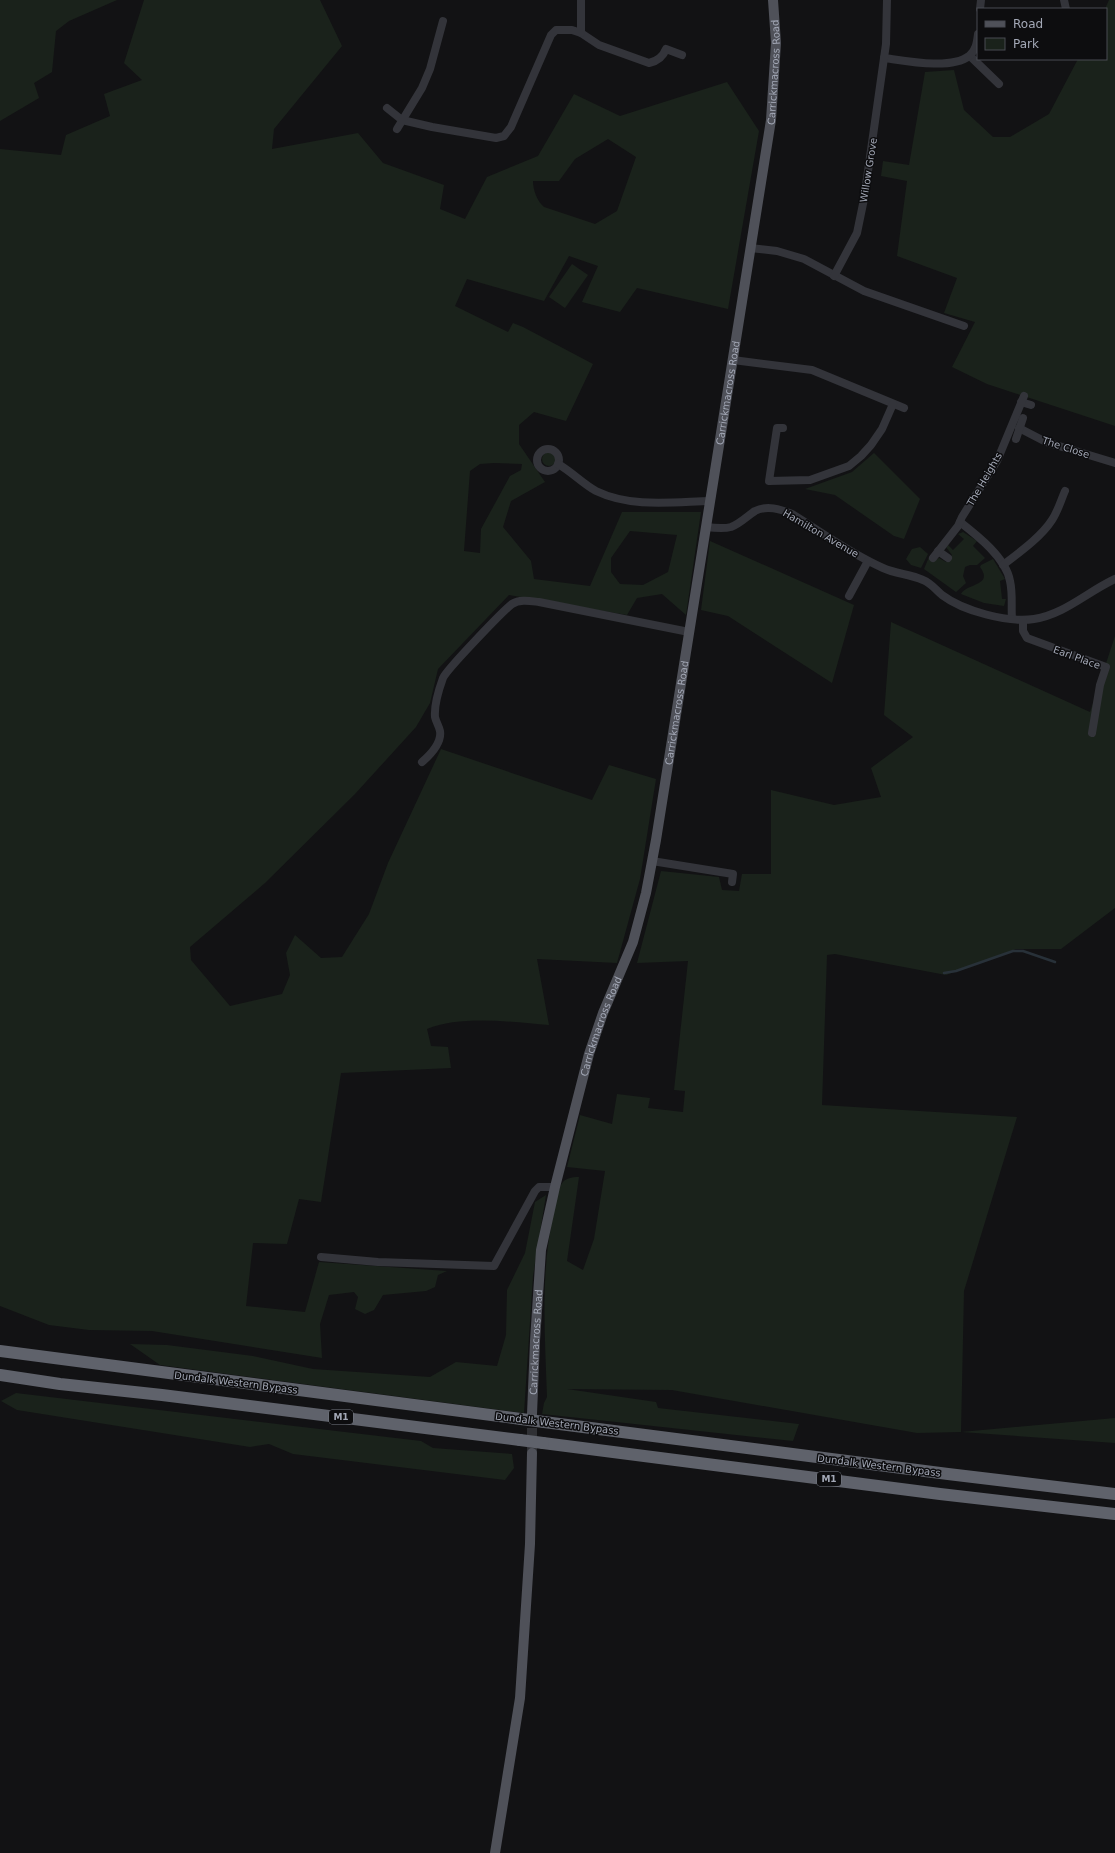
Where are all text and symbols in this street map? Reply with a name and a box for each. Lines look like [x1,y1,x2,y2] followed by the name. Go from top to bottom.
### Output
[977,8,1107,60] legend
[1013,17,1043,31] text: Road
[765,19,782,126] street label: Carrickmacross Road
[1013,37,1039,51] text: Park
[858,137,879,203] street label: Willow Grove
[714,340,742,446] street label: Carrickmacross Road
[1040,434,1091,460] street label: The Close
[964,450,1004,509] street label: The Heights
[781,507,861,560] street label: Hamilton Avenue
[1052,644,1102,671] street label: Earl Place
[663,660,691,766] street label: Carrickmacross Road
[579,975,624,1078] street label: Carrickmacross Road
[528,1289,544,1395] street label: Carrickmacross Road
[173,1369,298,1396] street label: Dundalk Western Bypass
[329,1410,353,1424] road number: M1
[494,1410,619,1437] street label: Dundalk Western Bypass
[816,1452,941,1479] street label: Dundalk Western Bypass
[817,1472,841,1486] road number: M1

